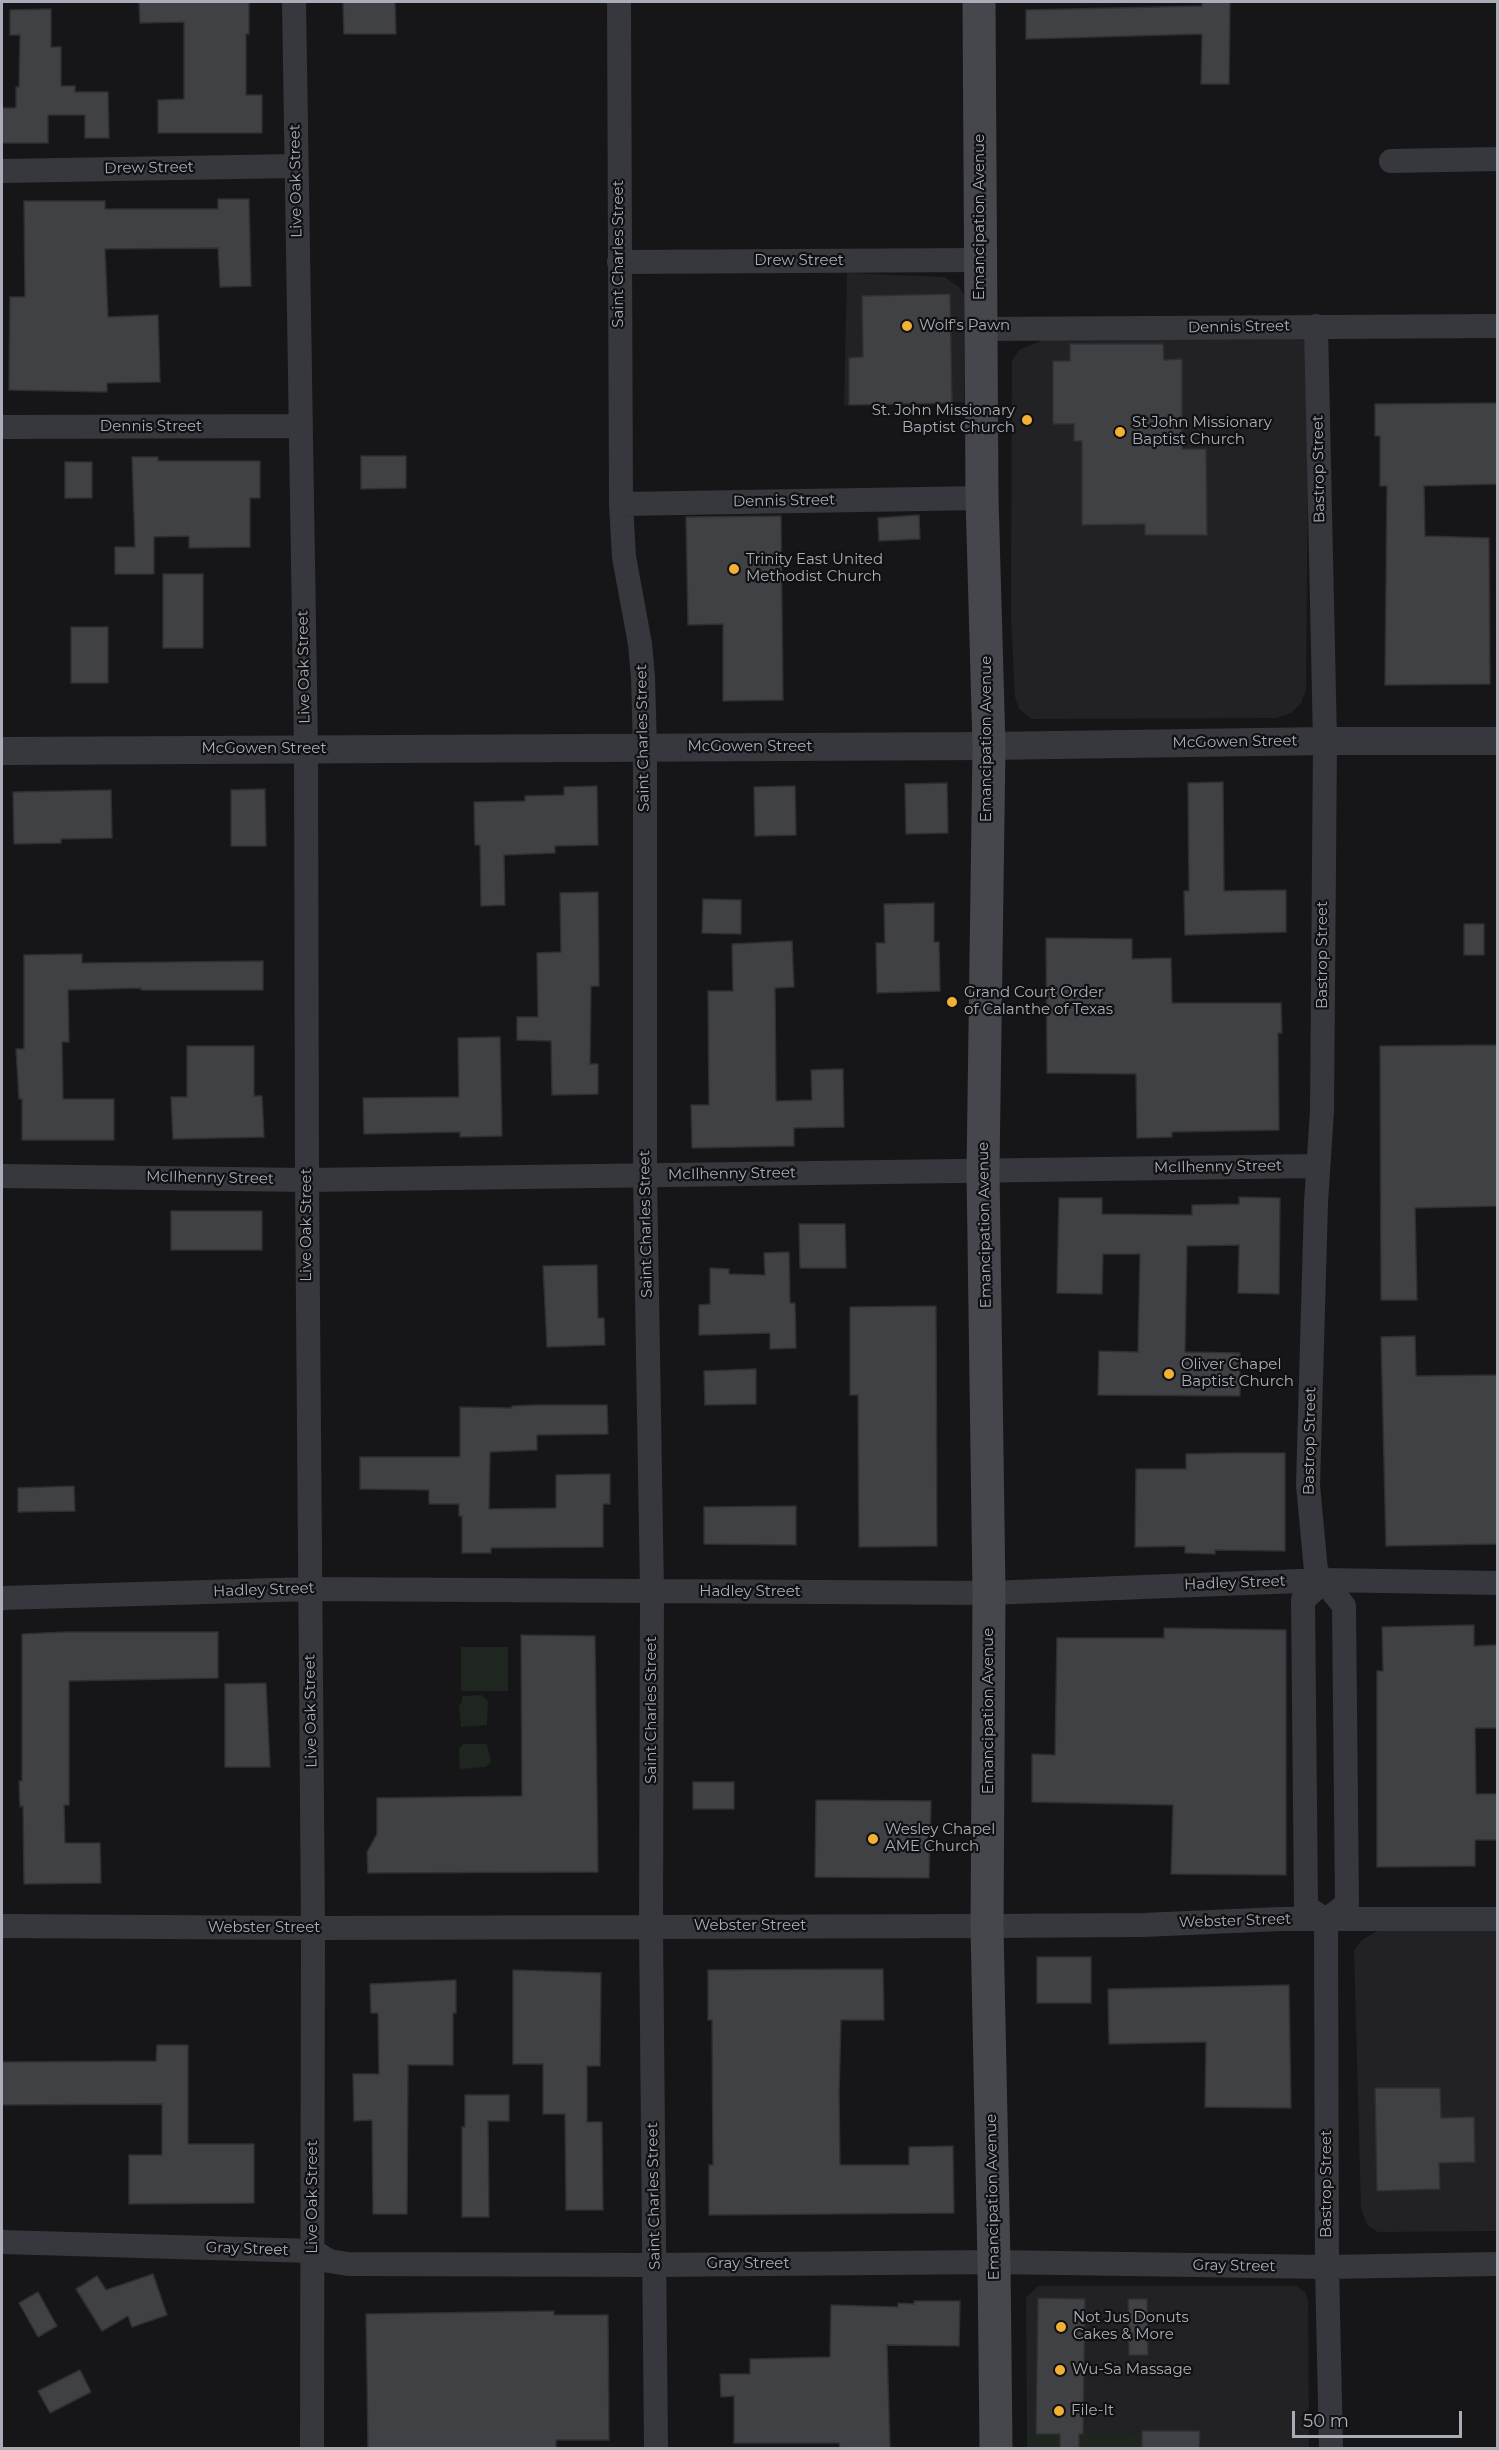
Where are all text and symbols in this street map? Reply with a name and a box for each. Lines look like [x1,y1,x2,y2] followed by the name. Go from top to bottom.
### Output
[286,124,306,238] street label: Live Oak Street
[971,134,989,300] street label: Emancipation Avenue
[104,158,194,178] street label: Drew Street
[610,180,628,328] street label: Saint Charles Street
[754,252,844,270] street label: Drew Street
[919,317,1010,335] place label: Wolf's Pawn
[1188,317,1290,337] street label: Dennis Street
[900,319,914,333] marker: Wolf's Pawn
[872,402,1015,437] place label: St. John Missionary Baptist Church
[1020,413,1034,427] marker: St. John Missionary Baptist Church
[1132,414,1272,449] place label: St John Missionary Baptist Church
[1309,415,1329,523] street label: Bastrop Street
[100,418,202,436] street label: Dennis Street
[1113,425,1127,439] marker: St John Missionary Baptist Church
[733,491,835,511] street label: Dennis Street
[746,551,883,586] place label: Trinity East United Methodist Church
[727,562,741,576] marker: Trinity East United Methodist Church
[294,610,314,724] street label: Live Oak Street
[978,656,996,822] street label: Emancipation Avenue
[633,664,653,812] street label: Saint Charles Street
[1172,732,1298,752] street label: McGowen Street
[688,738,812,756] street label: McGowen Street
[202,740,326,758] street label: McGowen Street
[1314,901,1332,1009] street label: Bastrop Street
[964,984,1113,1019] place label: Grand Court Order of Calanthe of Texas
[945,995,959,1009] marker: Grand Court Order of Calanthe of Texas
[975,1142,995,1308] street label: Emancipation Avenue
[636,1150,656,1298] street label: Saint Charles Street
[1154,1157,1282,1177] street label: McIlhenny Street
[668,1164,796,1184] street label: McIlhenny Street
[146,1168,274,1188] street label: McIlhenny Street
[298,1168,316,1282] street label: Live Oak Street
[1181,1356,1294,1391] place label: Oliver Chapel Baptist Church
[1162,1367,1176,1381] marker: Oliver Chapel Baptist Church
[1300,1387,1320,1495] street label: Bastrop Street
[1184,1572,1286,1594] street label: Hadley Street
[213,1579,315,1601] street label: Hadley Street
[699,1583,801,1601] street label: Hadley Street
[980,1628,998,1794] street label: Emancipation Avenue
[643,1636,661,1784] street label: Saint Charles Street
[301,1654,321,1768] street label: Live Oak Street
[885,1821,995,1856] place label: Wesley Chapel AME Church
[866,1832,880,1846] marker: Wesley Chapel AME Church
[1178,1910,1292,1932] street label: Webster Street
[694,1917,806,1935] street label: Webster Street
[208,1919,320,1937] street label: Webster Street
[983,2114,1003,2280] street label: Emancipation Avenue
[644,2122,664,2270] street label: Saint Charles Street
[1318,2130,1336,2238] street label: Bastrop Street
[304,2140,322,2254] street label: Live Oak Street
[205,2239,289,2259] street label: Gray Street
[707,2255,789,2273] street label: Gray Street
[1192,2256,1276,2276] street label: Gray Street
[1073,2309,1189,2344] place label: Not Jus Donuts Cakes & More
[1054,2320,1068,2334] marker: Not Jus Donuts Cakes & More
[1072,2361,1192,2379] place label: Wu-Sa Massage
[1053,2363,1067,2377] marker: Wu-Sa Massage
[1295,2399,1464,2437] scale bar
[1071,2402,1114,2420] place label: File-It
[1052,2404,1066,2418] marker: File-It
[1303,2410,1349,2432] text: 50 m

